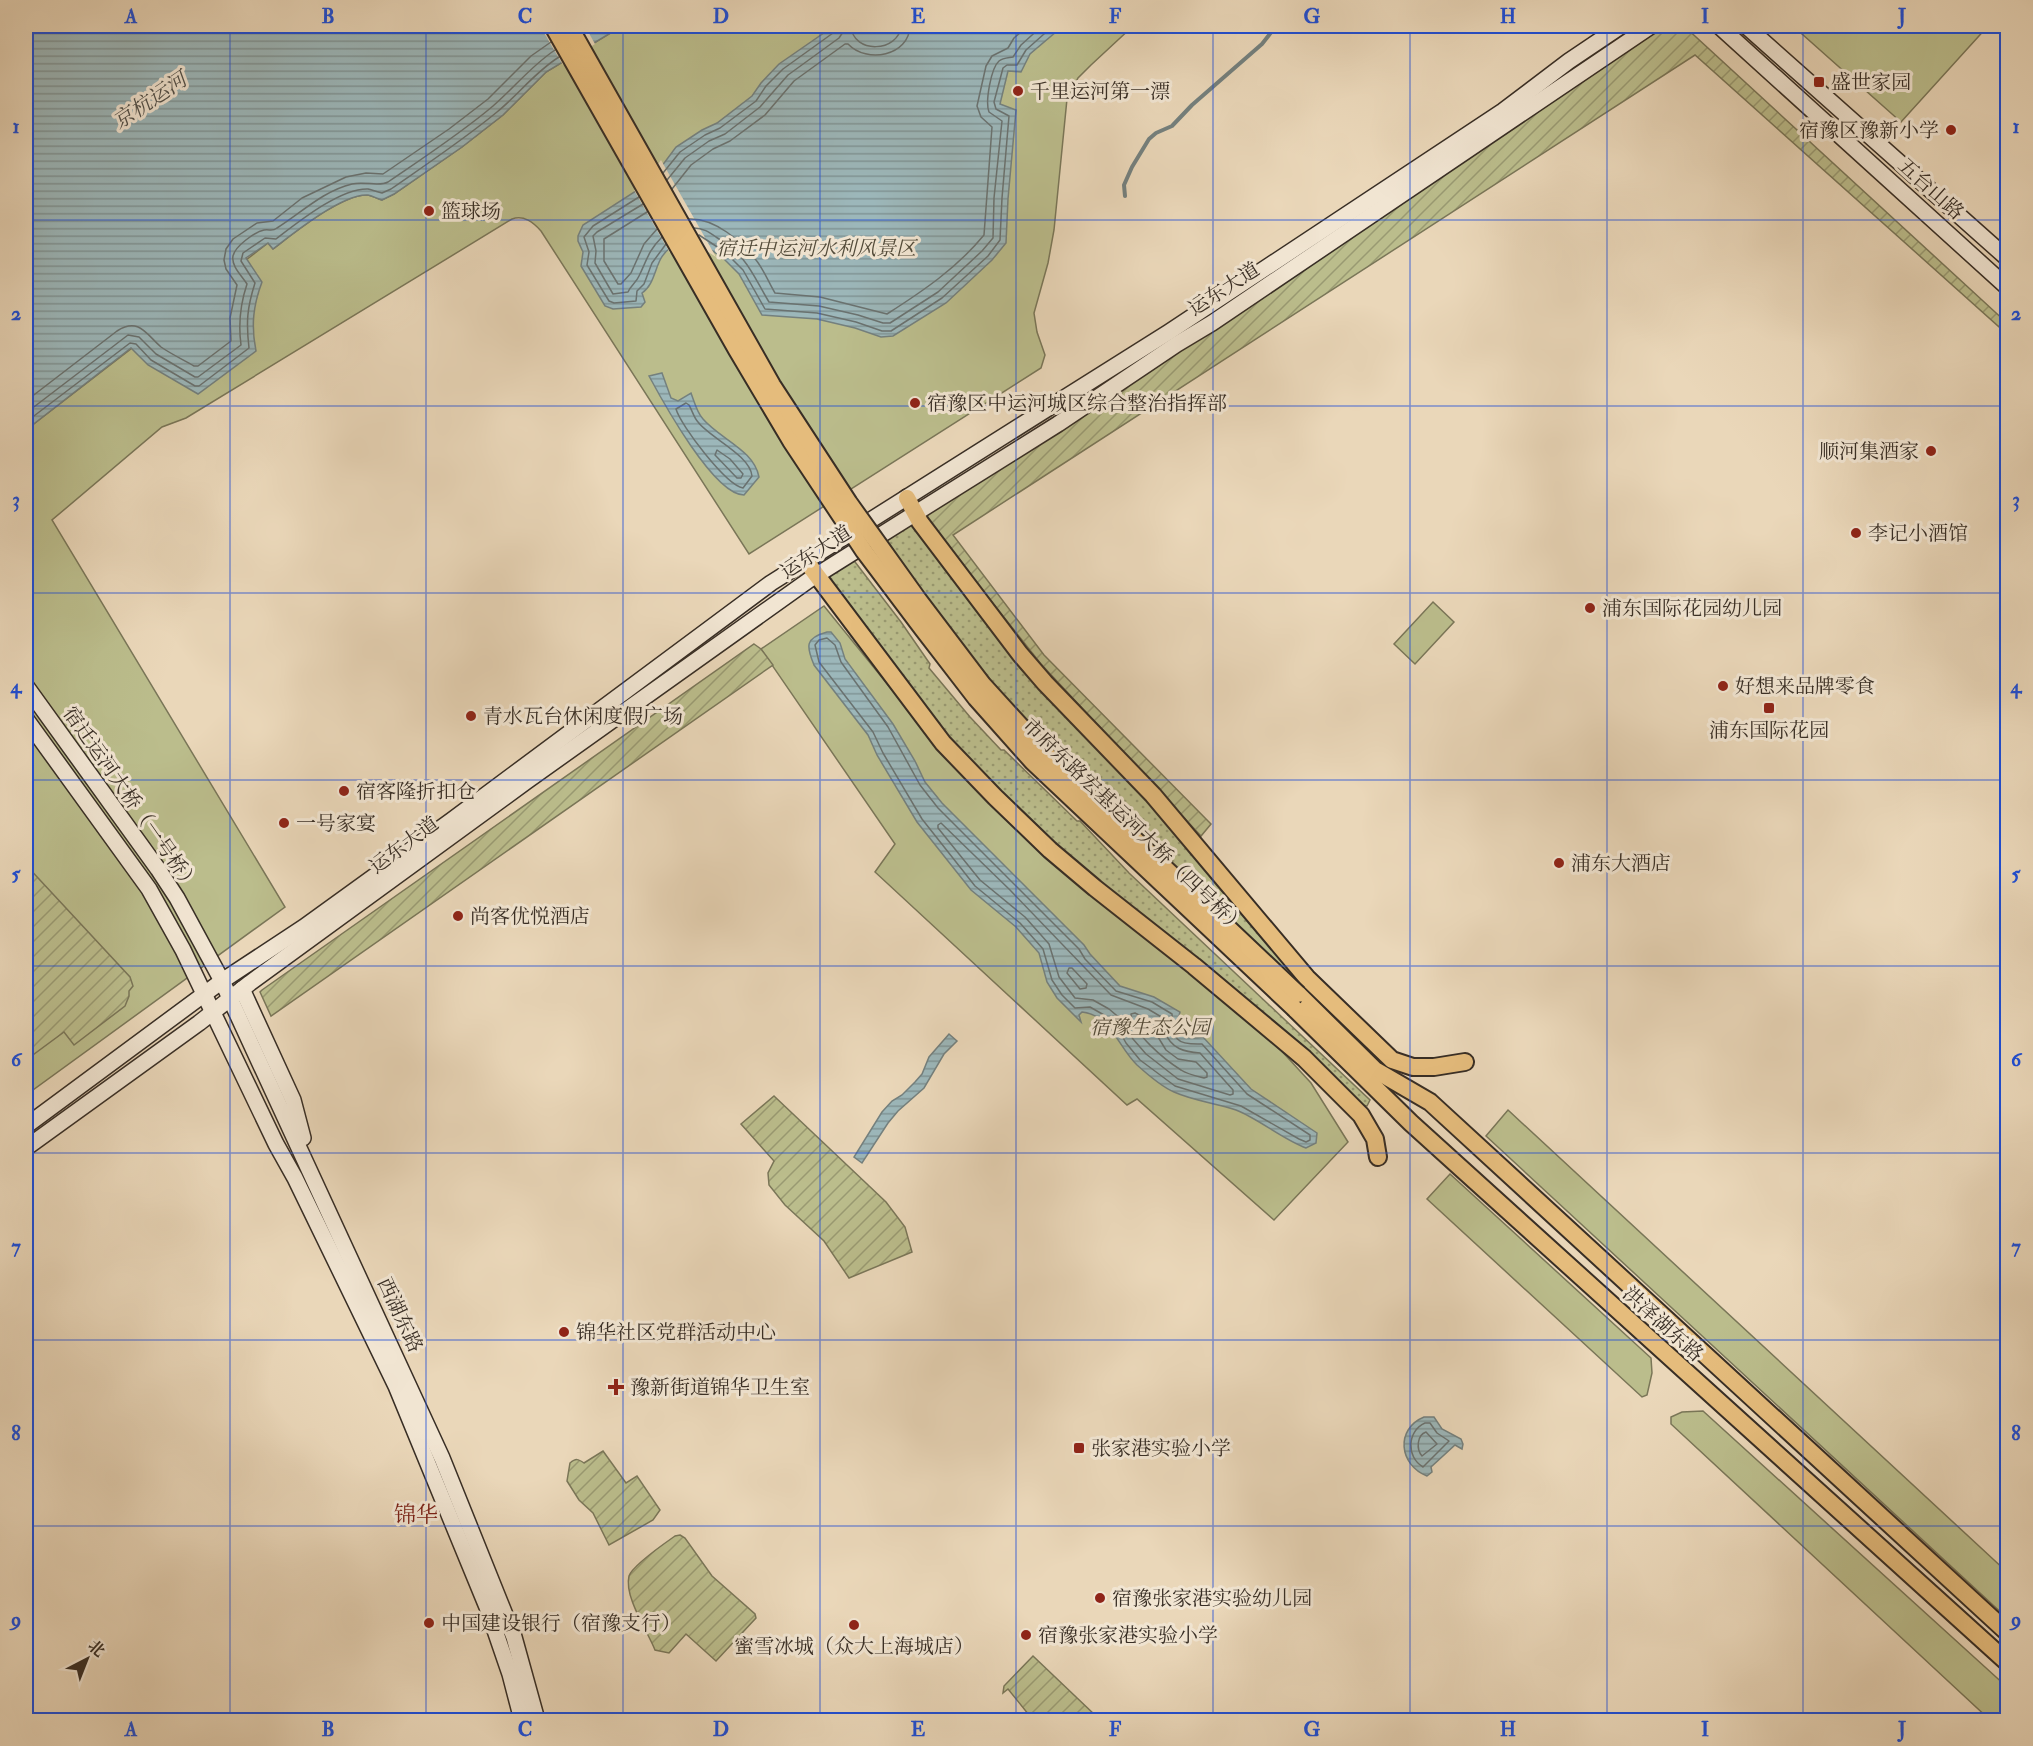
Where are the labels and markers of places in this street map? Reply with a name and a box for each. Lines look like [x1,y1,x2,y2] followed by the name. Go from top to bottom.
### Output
[1831,70,1911,95] place label: 盛世家园
[1812,75,1826,89] marker: 盛世家园
[1030,79,1170,104] place label: 千里运河第一漂
[1011,84,1025,98] marker: 千里运河第一漂
[1799,118,1939,143] place label: 宿豫区豫新小学
[1944,123,1958,137] marker: 宿豫区豫新小学
[441,199,501,224] place label: 篮球场
[422,204,436,218] marker: 篮球场
[927,391,1227,416] place label: 宿豫区中运河城区综合整治指挥部
[908,396,922,410] marker: 宿豫区中运河城区综合整治指挥部
[1819,439,1919,464] place label: 顺河集酒家
[1924,444,1938,458] marker: 顺河集酒家
[1868,521,1968,546] place label: 李记小酒馆
[1849,526,1863,540] marker: 李记小酒馆
[1602,596,1782,621] place label: 浦东国际花园幼儿园
[1583,601,1597,615] marker: 浦东国际花园幼儿园
[1735,674,1875,699] place label: 好想来品牌零食
[1716,679,1730,693] marker: 好想来品牌零食
[1762,701,1776,715] marker: 浦东国际花园
[483,704,683,729] place label: 青水瓦台休闲度假广场
[464,709,478,723] marker: 青水瓦台休闲度假广场
[1709,718,1829,743] place label: 浦东国际花园
[356,779,476,804] place label: 宿客隆折扣仓
[337,784,351,798] marker: 宿客隆折扣仓
[296,811,376,836] place label: 一号家宴
[277,816,291,830] marker: 一号家宴
[1571,851,1671,876] place label: 浦东大酒店
[1552,856,1566,870] marker: 浦东大酒店
[470,904,590,929] place label: 尚客优悦酒店
[451,909,465,923] marker: 尚客优悦酒店
[576,1320,776,1345] place label: 锦华社区党群活动中心
[557,1325,571,1339] marker: 锦华社区党群活动中心
[630,1375,810,1400] place label: 豫新街道锦华卫生室
[607,1378,625,1396] marker: 豫新街道锦华卫生室
[1091,1436,1231,1461] place label: 张家港实验小学
[1072,1441,1086,1455] marker: 张家港实验小学
[1112,1586,1312,1611] place label: 宿豫张家港实验幼儿园
[1093,1591,1107,1605] marker: 宿豫张家港实验幼儿园
[441,1611,681,1636] place label: 中国建设银行（宿豫支行）
[422,1616,436,1630] marker: 中国建设银行（宿豫支行）
[847,1618,861,1632] marker: 蜜雪冰城（众大上海城店）
[1038,1623,1218,1648] place label: 宿豫张家港实验小学
[1019,1628,1033,1642] marker: 宿豫张家港实验小学
[734,1634,974,1659] place label: 蜜雪冰城（众大上海城店）

